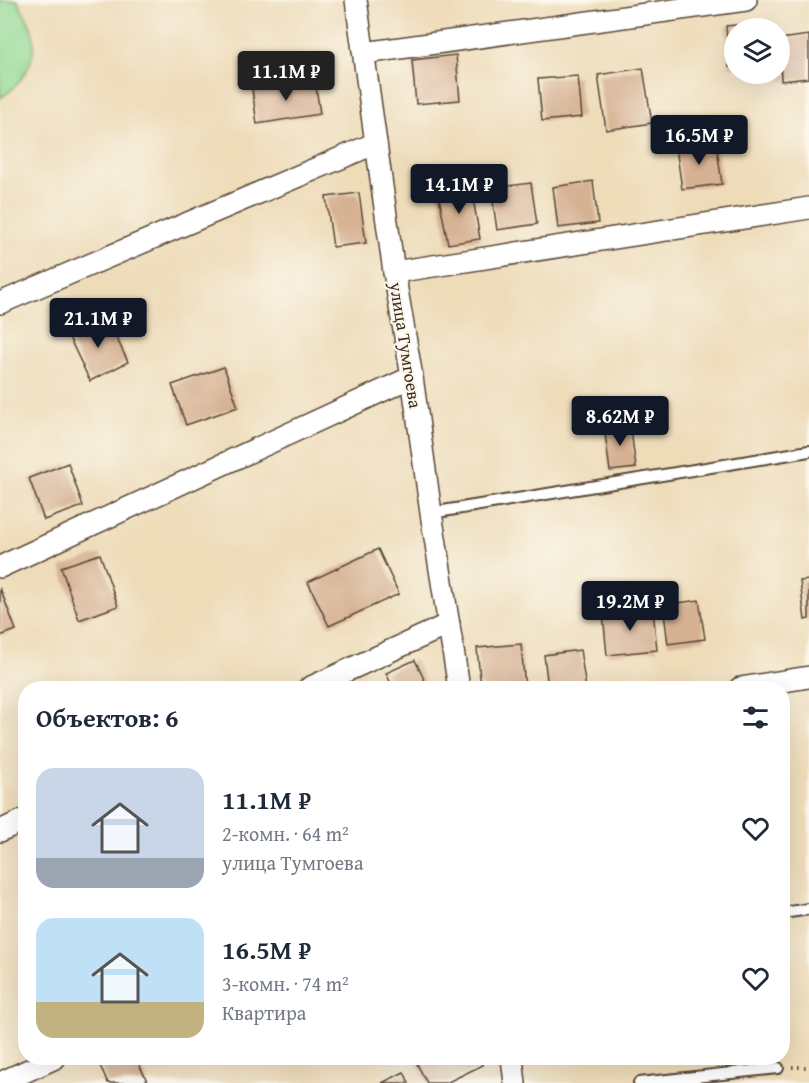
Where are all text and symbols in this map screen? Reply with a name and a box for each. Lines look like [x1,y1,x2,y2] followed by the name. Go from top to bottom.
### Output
[724,18,790,84] map controls
[724,18,790,84] button: layers
[231,51,341,102] pin: 11.1M ₽
[252,56,320,85] text: 11.1M ₽
[644,115,754,166] pin: 16.5M ₽
[665,120,733,149] text: 16.5M ₽
[404,164,514,215] pin: 14.1M ₽
[425,169,493,198] text: 14.1M ₽
[383,279,429,410] street label: улица Тумгоева
[43,298,153,349] pin: 21.1M ₽
[64,303,132,332] text: 21.1M ₽
[565,396,675,447] pin: 8.62M ₽
[586,401,654,430] text: 8.62M ₽
[575,581,685,632] pin: 19.2M ₽
[596,586,664,615] text: 19.2M ₽
[36,698,179,737] text: Объектов: 6
[739,701,772,734] icon: filters
[222,780,311,819] text: 11.1M ₽
[84,792,156,864] icon: home
[739,812,772,845] icon: heart
[222,819,349,848] text: 2-комн. · 64 m²
[222,848,363,877] text: улица Тумгоева
[222,930,311,969] text: 16.5M ₽
[84,942,156,1014] icon: home
[739,962,772,995] icon: heart
[222,969,349,998] text: 3-комн. · 74 m²
[222,998,306,1027] text: Квартира

